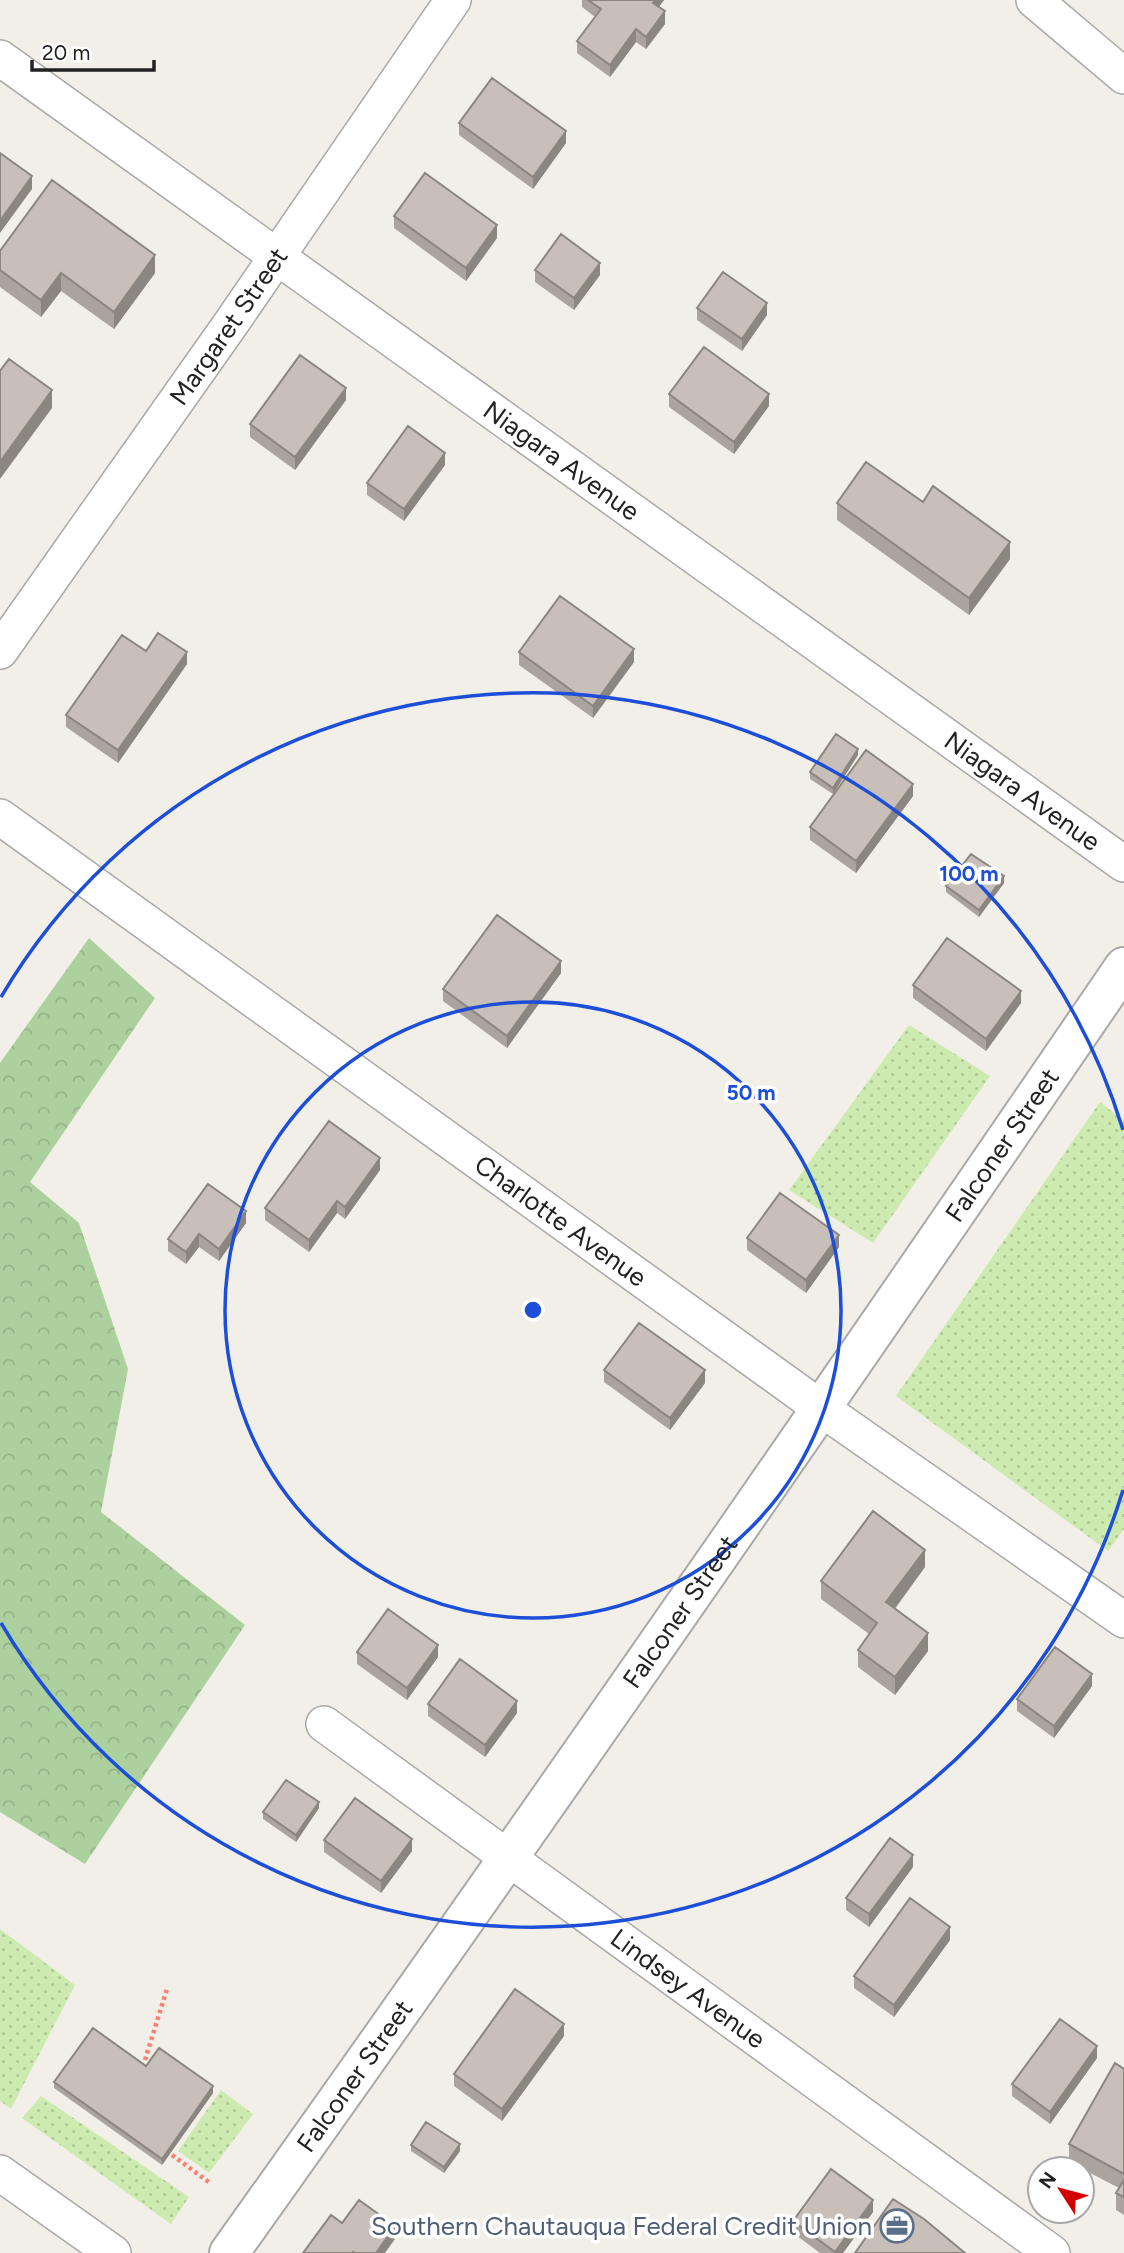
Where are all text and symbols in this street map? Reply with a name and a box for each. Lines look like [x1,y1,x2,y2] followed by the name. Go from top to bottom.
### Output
[32,28,154,72] scale bar
[42,40,90,65] text: 20 m
[162,241,294,411] street label: Margaret Street
[477,394,646,527] street label: Niagara Avenue
[938,724,1107,858] street label: Niagara Avenue
[939,861,999,886] text: 100 m
[938,1062,1066,1228] street label: Falconer Street
[726,1080,776,1105] text: 50 m
[468,1148,653,1294] street label: Charlotte Avenue
[521,1298,545,1322] centre of rings
[616,1529,744,1694] street label: Falconer Street
[604,1922,772,2055] street label: Lindsey Avenue
[290,1994,419,2158] street label: Falconer Street
[1026,2155,1096,2225] north arrow
[1034,2168,1061,2193] text: N
[878,2207,916,2245] office icon: Southern Chautauqua Federal Credit Union
[371,2210,872,2242] place label: Southern Chautauqua Federal Credit Union

